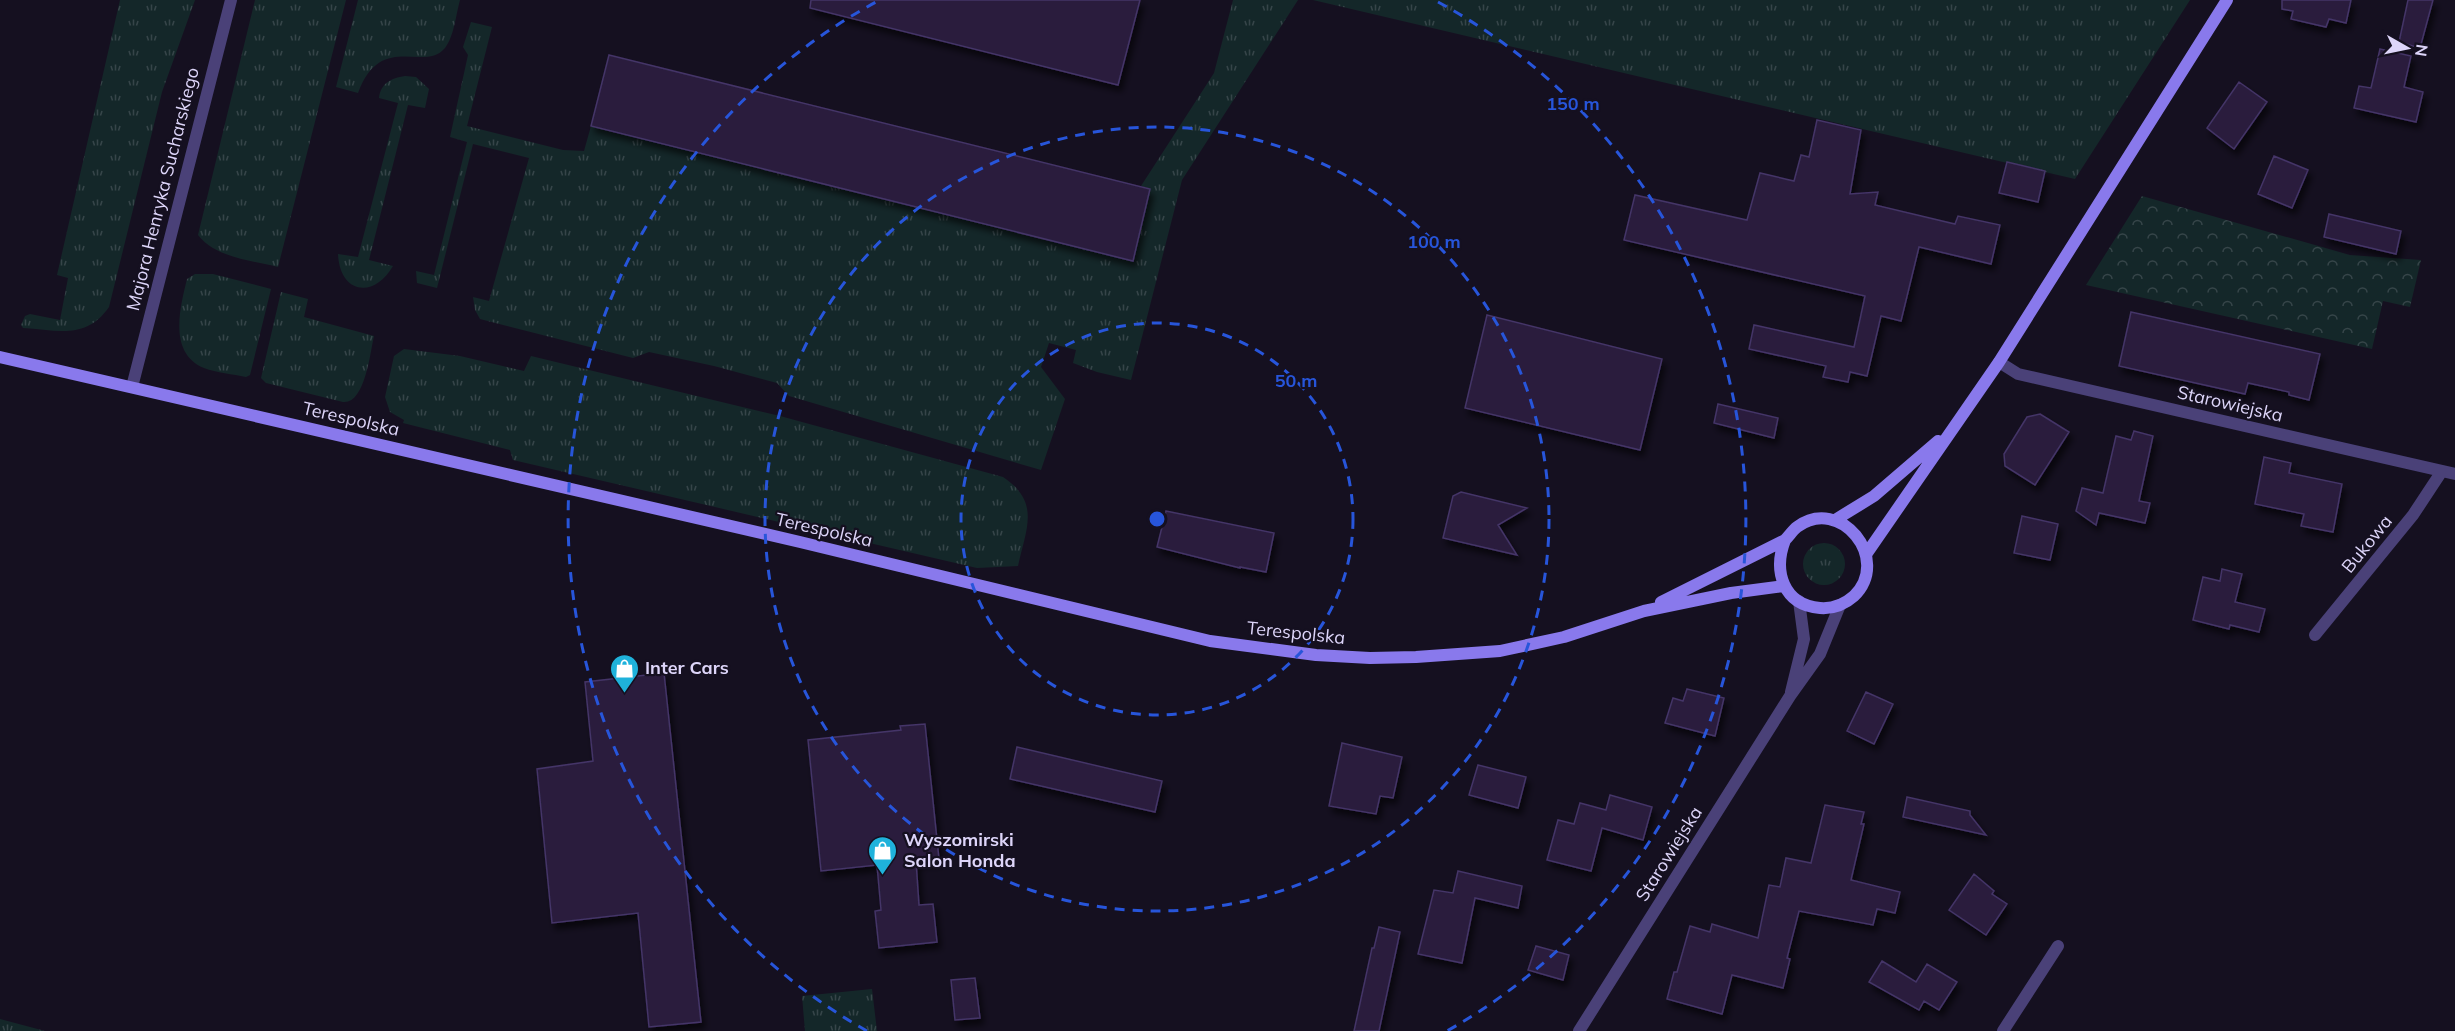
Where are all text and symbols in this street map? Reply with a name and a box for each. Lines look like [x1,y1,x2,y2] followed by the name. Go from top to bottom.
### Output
[2377,18,2437,78] north arrow
[2411,43,2433,58] text: N
[121,65,204,313] street label: Majora Henryka Sucharskiego
[1546,92,1600,115] text: 150 m
[1407,230,1461,253] text: 100 m
[1275,369,1317,392] text: 50 m
[2175,380,2285,427] street label: Starowiejska
[300,396,402,441] street label: Terespolska
[773,507,875,552] street label: Terespolska
[1147,509,1167,529] centre of rings
[2336,510,2397,577] street label: Bukowa
[1246,616,1346,649] street label: Terespolska
[608,652,640,694] shop icon: Inter Cars
[645,656,729,679] place label: Inter Cars
[1630,802,1707,906] street label: Starowiejska
[904,828,1016,872] place label: Wyszomirski Salon Honda
[867,834,899,876] shop icon: Wyszomirski Salon Honda

